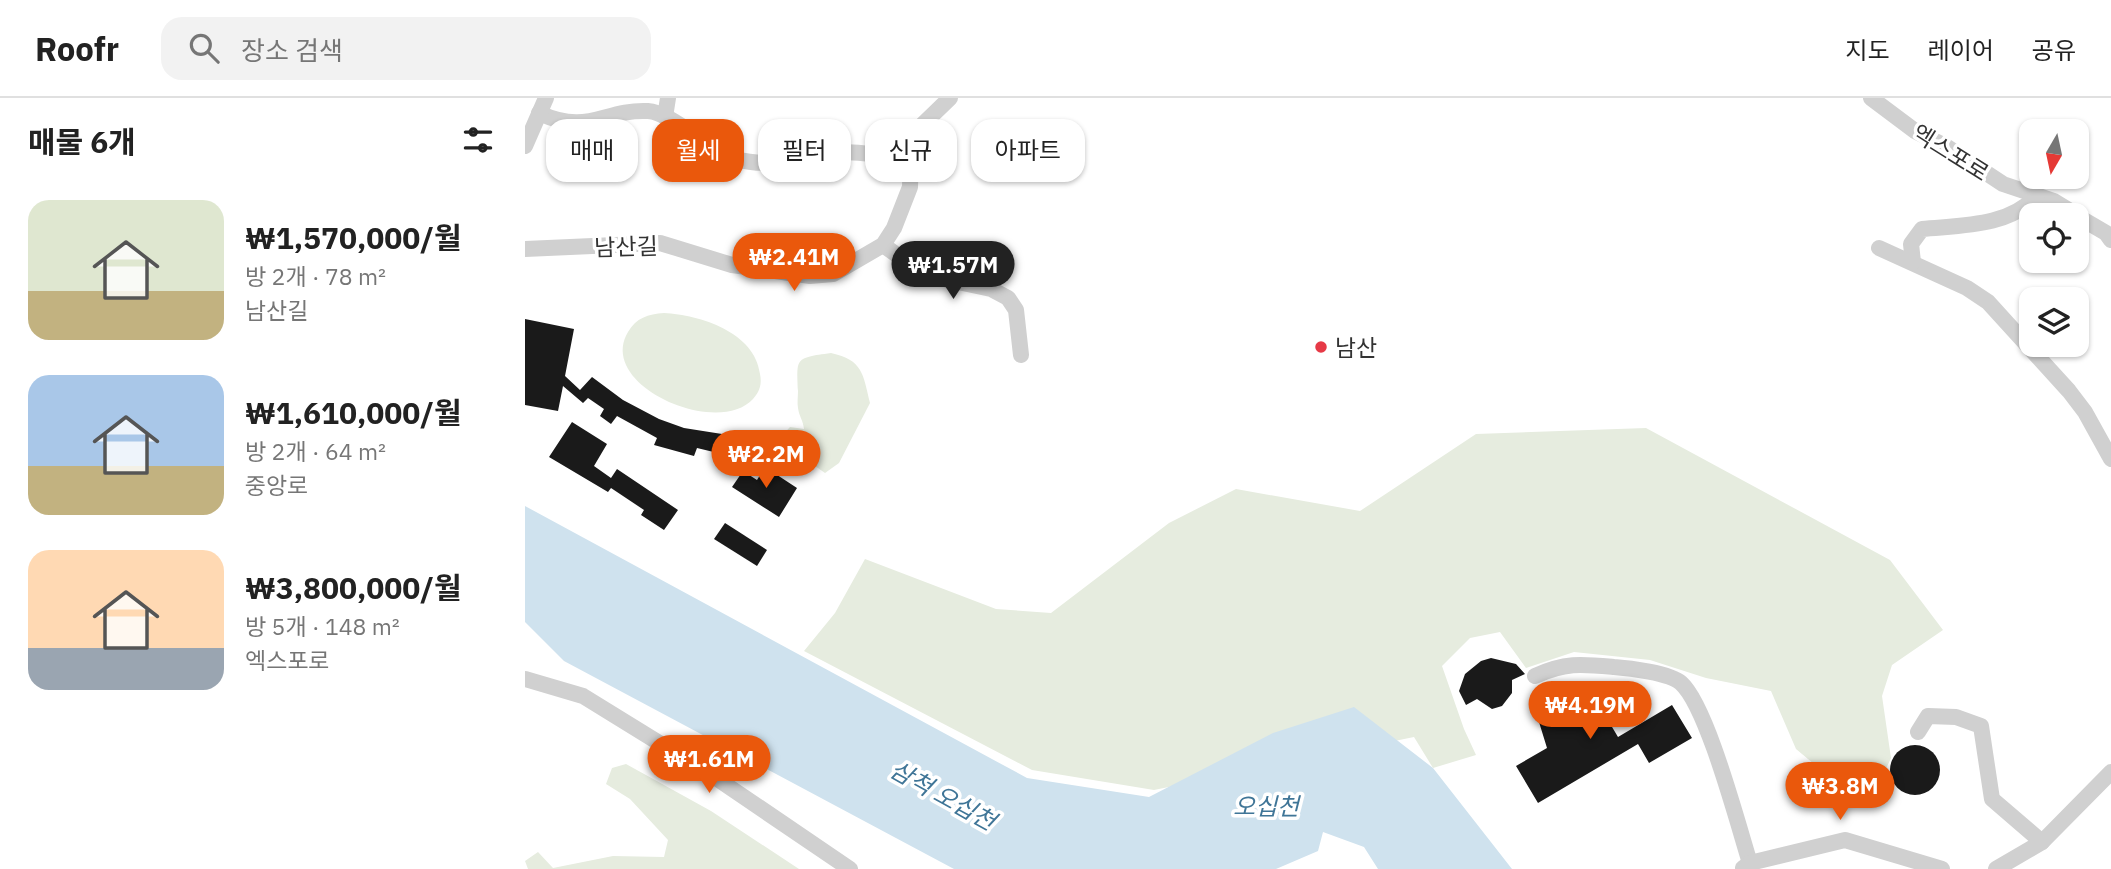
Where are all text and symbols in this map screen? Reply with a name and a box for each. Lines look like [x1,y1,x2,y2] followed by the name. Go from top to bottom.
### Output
[161,17,651,80] search box
[35,27,119,70] text: Roofr
[185,29,223,67] icon: search
[241,33,343,67] text: 장소 검색
[1845,34,1890,66] text: 지도
[1928,34,1994,66] text: 레이어
[2032,34,2076,66] text: 공유
[1907,117,1995,187] street label: 엑스포로
[546,119,638,182] chip: 매매
[652,119,744,182] chip: 월세
[758,119,851,182] chip: 필터
[865,119,957,182] chip: 신규
[971,119,1085,182] chip: 아파트
[2019,119,2089,189] north arrow
[2019,119,2089,357] map controls
[459,121,497,159] icon: filters
[28,122,136,161] text: 매물 6개
[2019,203,2089,273] button: locate
[245,218,462,257] text: ₩1,570,000/월
[84,228,168,312] icon: home
[594,230,658,262] street label: 남산길
[737,234,851,293] pin: ₩2.41M
[749,241,839,271] text: ₩2.41M
[896,242,1010,301] pin: ₩1.57M
[908,249,998,279] text: ₩1.57M
[245,261,386,291] text: 방 2개 · 78 m²
[2019,287,2089,357] button: layers
[245,295,308,325] text: 남산길
[1335,332,1377,362] place label: 남산
[1313,339,1329,355] marker: 남산
[245,393,462,432] text: ₩1,610,000/월
[84,403,168,487] icon: home
[717,430,815,490] pin: ₩2.2M
[245,436,386,466] text: 방 2개 · 64 m²
[727,438,805,468] text: ₩2.2M
[245,470,308,500] text: 중앙로
[245,568,462,607] text: ₩3,800,000/월
[84,578,168,662] icon: home
[245,611,400,641] text: 방 5개 · 148 m²
[245,645,330,675] text: 엑스포로
[1533,682,1647,741] pin: ₩4.19M
[1545,689,1635,719] text: ₩4.19M
[652,736,766,795] pin: ₩1.61M
[664,743,754,773] text: ₩1.61M
[884,753,1004,839] water label: 삼척 오십천
[1791,762,1889,822] pin: ₩3.8M
[1801,770,1879,800] text: ₩3.8M
[1233,790,1302,822] water label: 오십천

